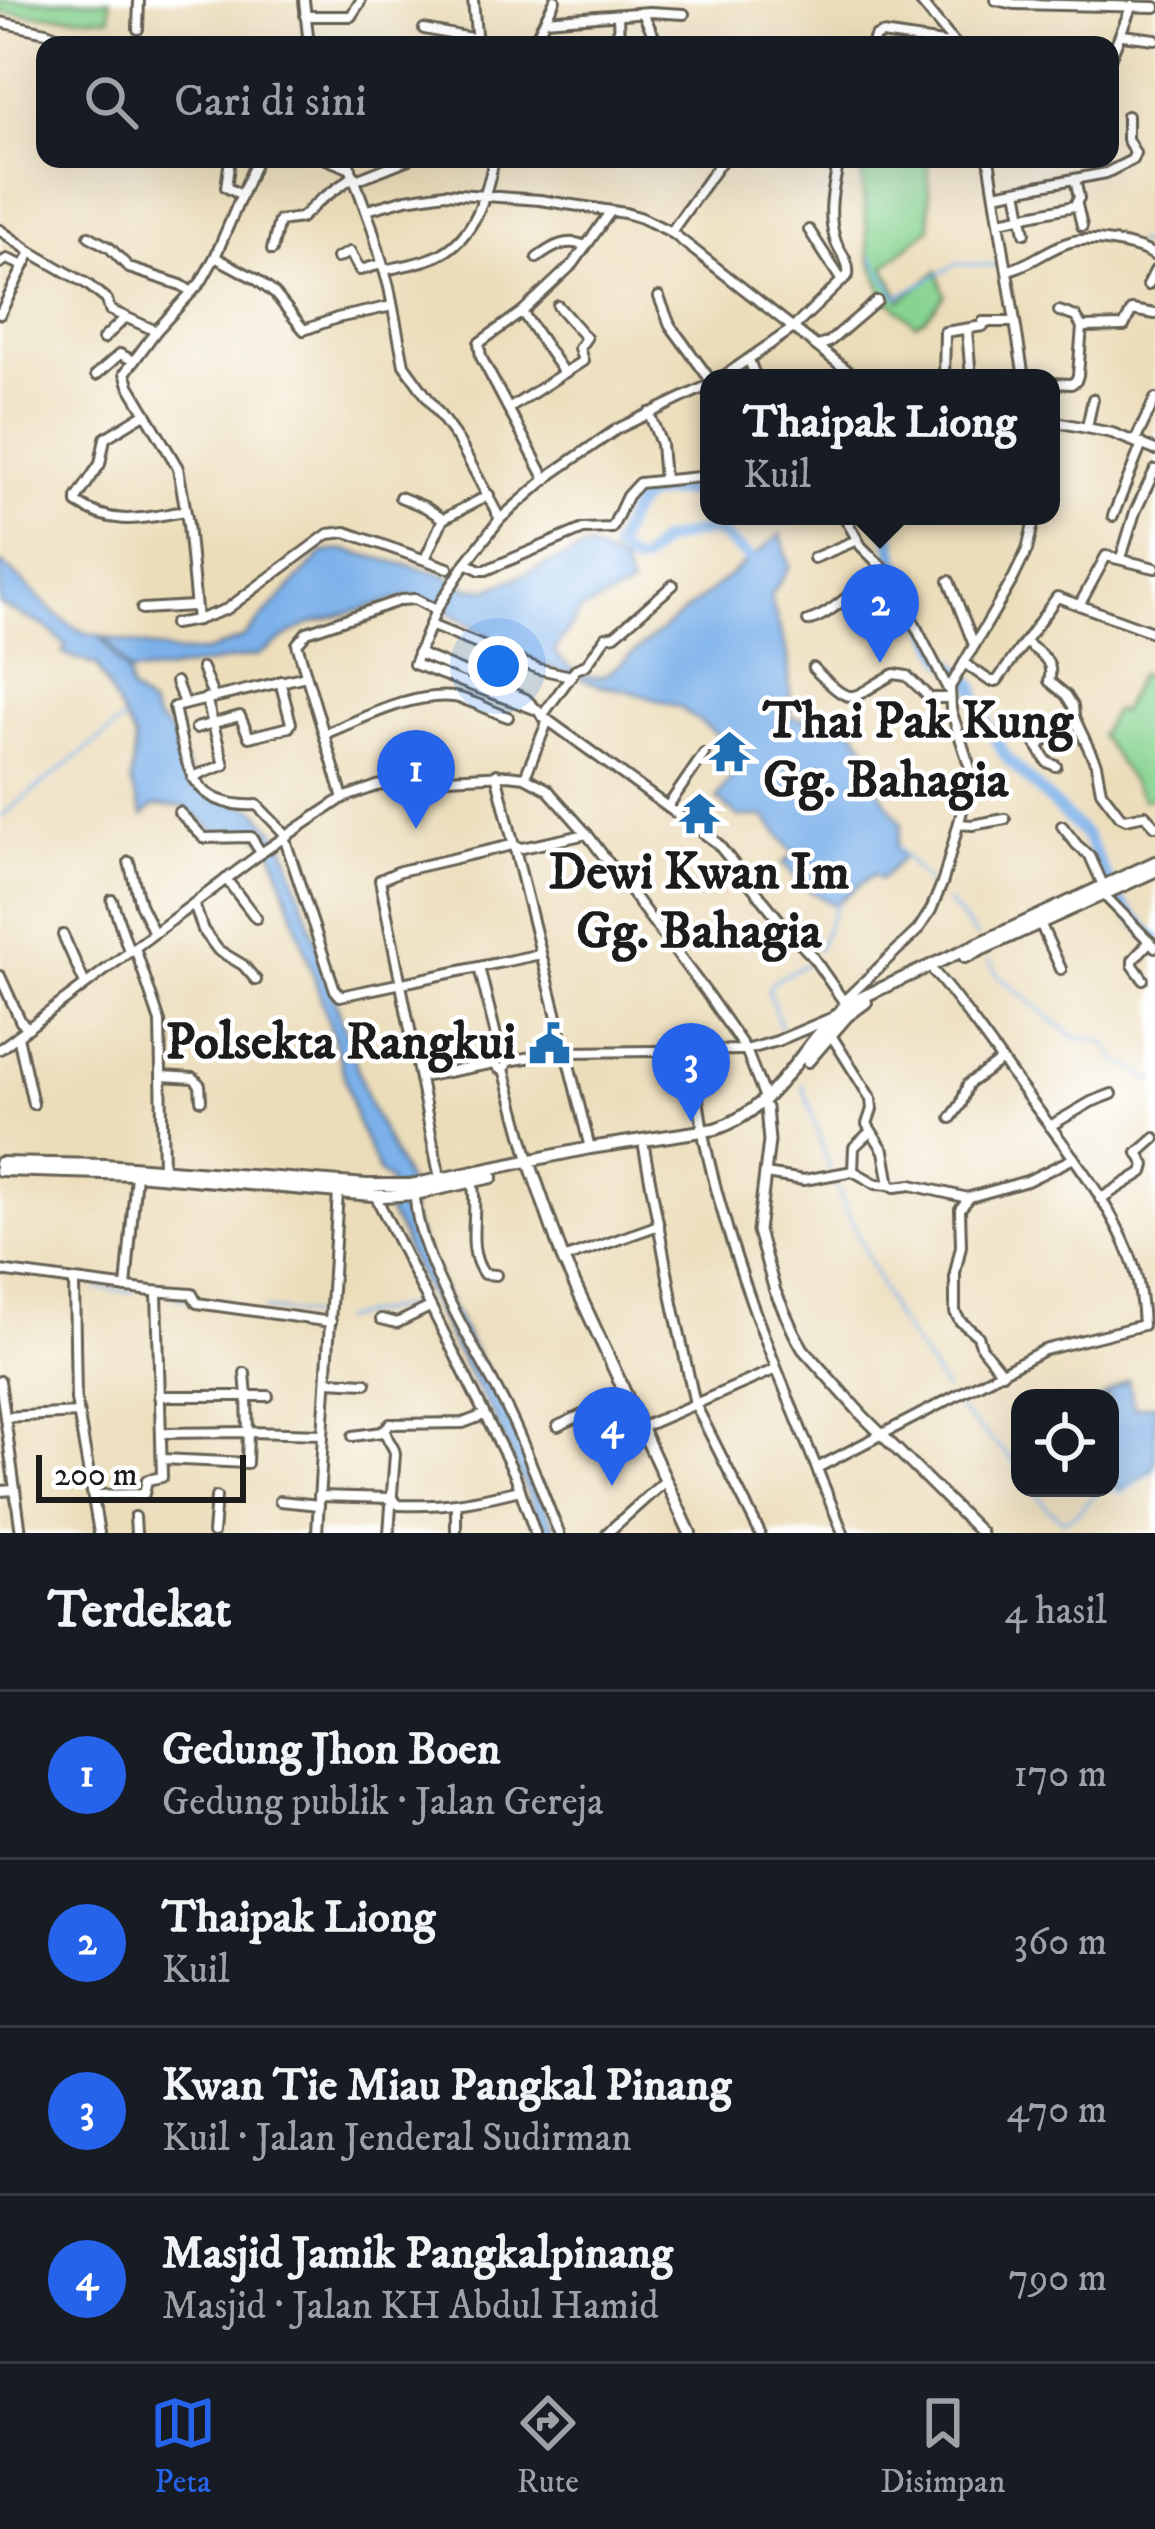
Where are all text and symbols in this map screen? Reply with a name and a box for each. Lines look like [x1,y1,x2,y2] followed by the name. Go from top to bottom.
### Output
[36,36,1119,168] search box
[78,69,144,135] icon: search
[174,74,366,130] text: Cari di sini
[700,369,1060,525] popup
[743,395,1017,451] text: Thaipak Liong
[743,451,811,500] text: Kuil
[841,564,919,663] pin: 2
[468,636,528,696] your location
[762,690,1074,813] place label: Thai Pak Kung Gg. Bahagia
[706,728,752,774] temple icon: Thai Pak Kung Gg. Bahagia
[377,730,455,829] pin: 1
[676,791,722,837] temple icon: Dewi Kwan Im Gg. Bahagia
[548,841,850,964] place label: Dewi Kwan Im Gg. Bahagia
[165,1011,516,1075] place label: Polsekta Rangkui
[527,1020,573,1066] public building icon: Polsekta Rangkui
[652,1023,730,1122] pin: 3
[573,1387,651,1486] pin: 4
[1011,1389,1119,1497] map controls
[1011,1389,1119,1497] button: locate
[36,1449,246,1502] scale bar
[54,1455,138,1496] text: 200 m
[48,1579,231,1643] text: Terdekat
[1004,1587,1107,1636] text: 4 hasil
[162,1722,500,1778] text: Gedung Jhon Boen
[80,1750,94,1799] text: 1
[1013,1750,1107,1799] text: 170 m
[162,1778,604,1827] text: Gedung publik · Jalan Gereja
[162,1890,435,1946] text: Thaipak Liong
[77,1918,97,1967] text: 2
[1013,1918,1107,1967] text: 360 m
[162,1946,230,1995] text: Kuil
[162,2058,731,2114] text: Kwan Tie Miau Pangkal Pinang
[80,2086,94,2135] text: 3
[1007,2086,1107,2135] text: 470 m
[162,2114,632,2163] text: Kuil · Jalan Jenderal Sudirman
[162,2226,673,2282] text: Masjid Jamik Pangkalpinang
[76,2254,98,2303] text: 4
[1008,2254,1107,2303] text: 790 m
[162,2282,659,2331] text: Masjid · Jalan KH Abdul Hamid
[150,2390,216,2503] tab: Peta
[515,2390,581,2503] tab: Rute
[880,2390,1005,2503] tab: Disimpan

